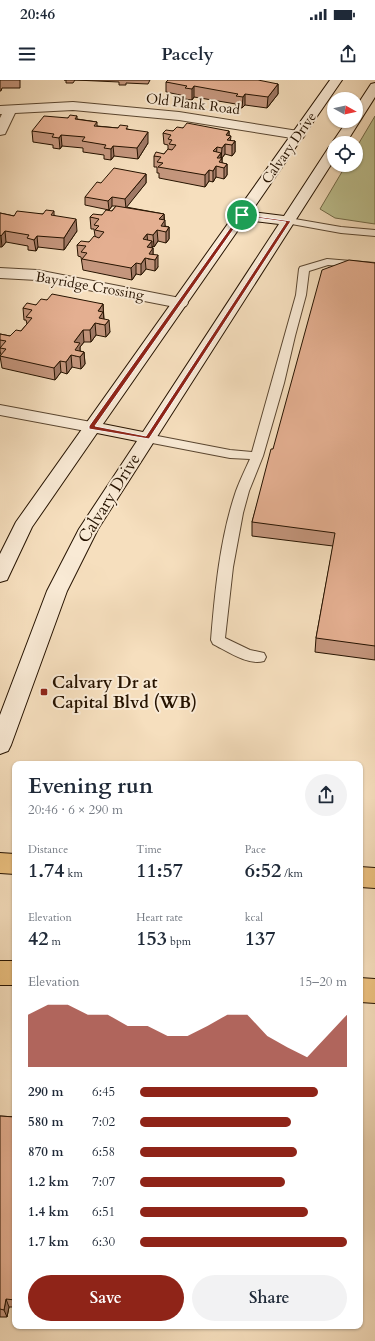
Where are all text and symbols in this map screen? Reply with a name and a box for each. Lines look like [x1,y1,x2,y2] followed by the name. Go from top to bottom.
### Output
[20,4,55,24] text: 20:46
[161,42,214,67] text: Pacely
[16,43,38,65] icon: menu
[337,43,359,65] icon: share
[145,89,242,119] street label: Old Plank Road
[327,92,363,128] north arrow
[327,92,363,172] map controls
[257,108,321,188] street label: Calvary Drive
[327,136,363,172] button: locate
[225,198,259,232] pin
[231,204,253,226] icon: arrive
[34,267,146,305] street label: Bayridge Crossing
[72,449,146,547] street label: Calvary Drive
[52,671,197,714] place label: Calvary Dr at Capital Blvd (WB)
[39,687,49,697] marker: Calvary Dr at Capital Blvd (WB)
[28,771,153,801] text: Evening run
[305,774,347,816] button: share
[28,801,123,819] text: 20:46 · 6 × 290 m
[28,842,68,857] text: Distance
[136,842,162,857] text: Time
[245,842,266,857] text: Pace
[28,857,65,884] text: 1.74
[136,857,183,884] text: 11:57
[245,857,281,884] text: 6:52
[65,866,83,881] text: km
[281,866,303,881] text: /km
[28,910,72,925] text: Elevation
[136,910,183,925] text: Heart rate
[245,910,263,925] text: kcal
[28,925,49,952] text: 42
[136,925,167,952] text: 153
[245,925,275,952] text: 137
[49,934,61,949] text: m
[167,934,191,949] text: bpm
[28,973,80,991] text: Elevation
[299,973,347,991] text: 15–20 m
[28,1083,63,1101] text: 290 m
[92,1083,115,1101] text: 6:45
[28,1113,63,1131] text: 580 m
[92,1113,115,1131] text: 7:02
[28,1143,63,1161] text: 870 m
[92,1143,115,1161] text: 6:58
[28,1173,69,1191] text: 1.2 km
[92,1173,115,1191] text: 7:07
[28,1203,69,1221] text: 1.4 km
[92,1203,115,1221] text: 6:51
[28,1233,69,1251] text: 1.7 km
[92,1233,115,1251] text: 6:30
[28,1275,184,1321] button: Save
[192,1275,347,1321] button: Share

